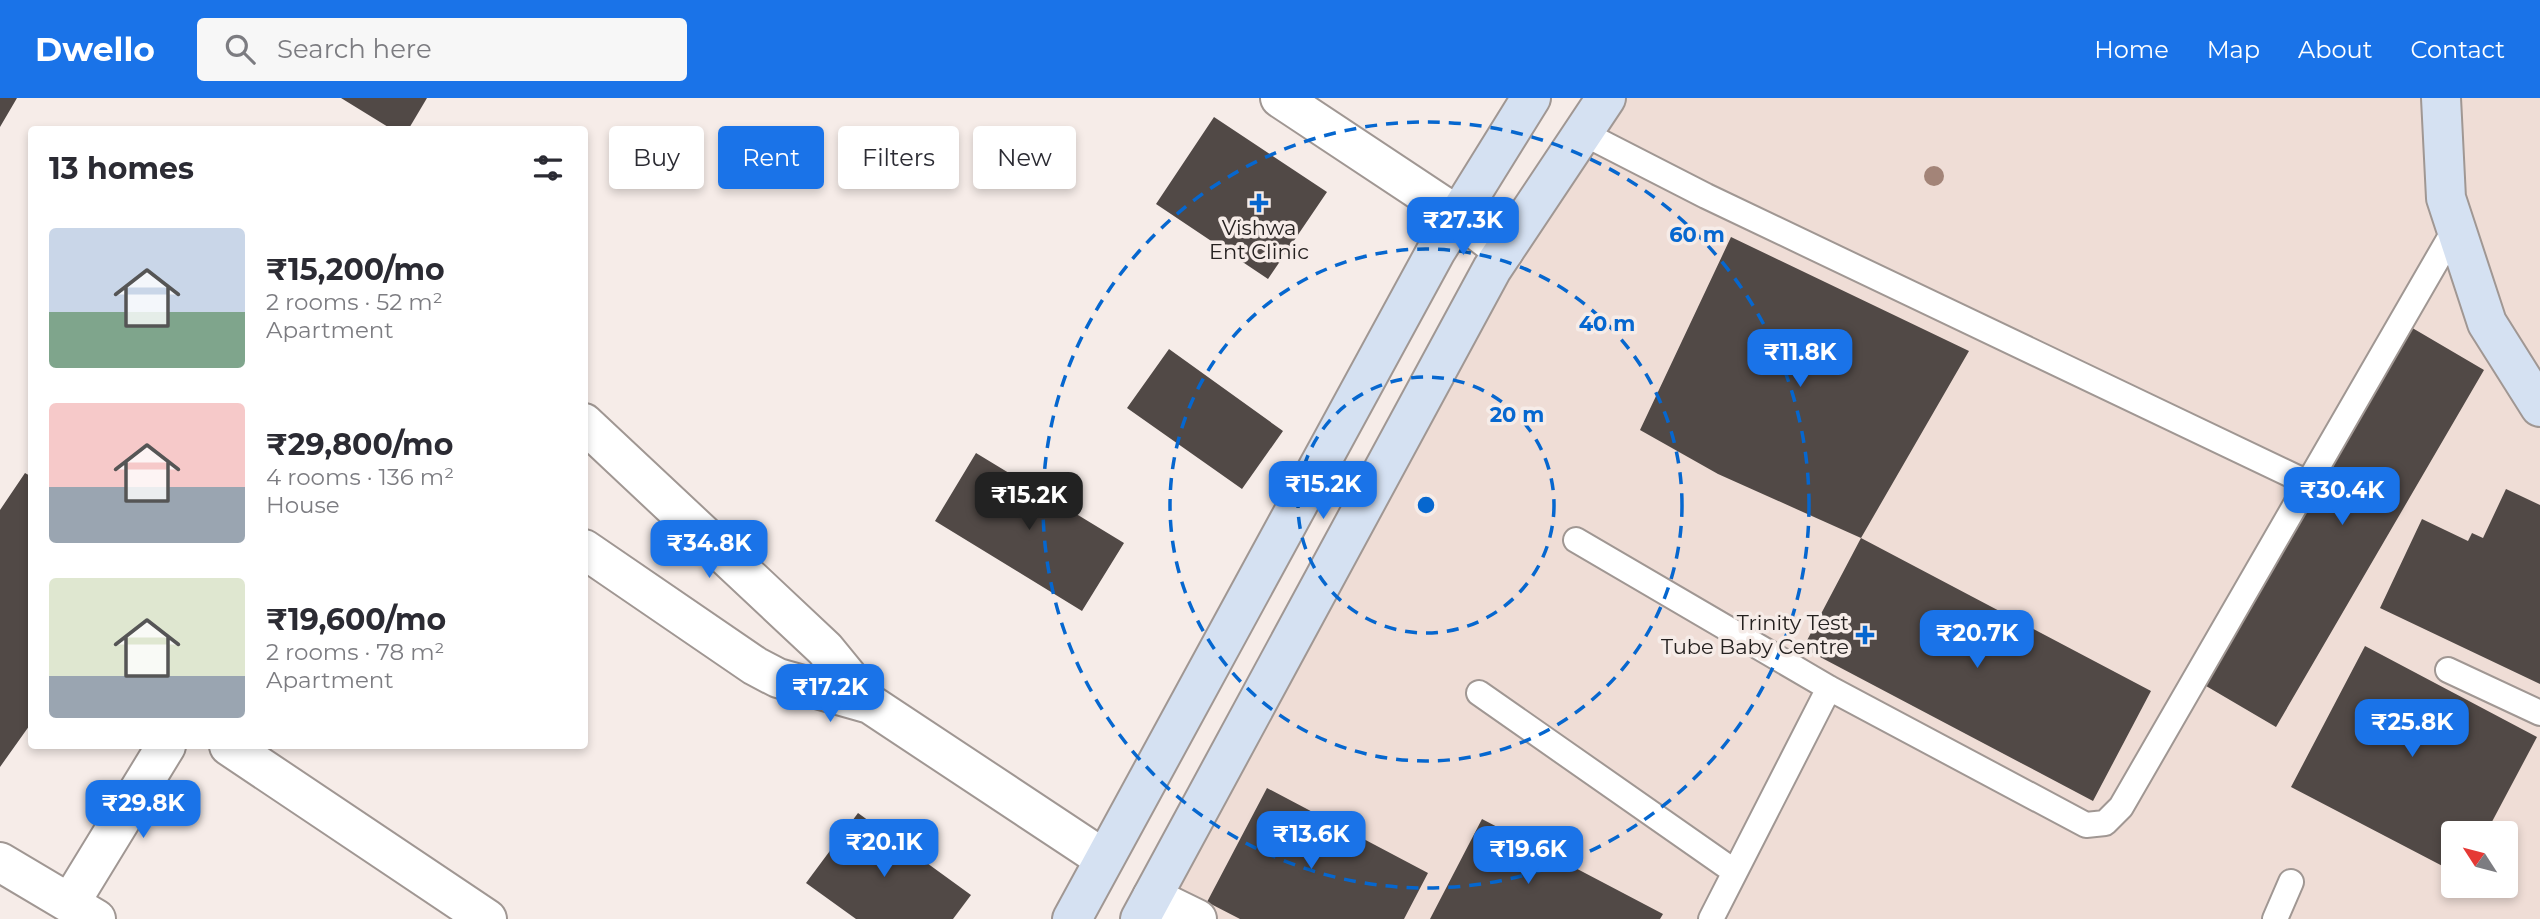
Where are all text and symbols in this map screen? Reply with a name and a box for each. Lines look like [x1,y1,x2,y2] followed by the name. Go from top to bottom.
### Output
[197,18,687,81] search box
[35,29,155,69] text: Dwello
[221,30,259,68] icon: search
[277,33,432,65] text: Search here
[2094,35,2169,64] text: Home
[2207,35,2260,64] text: Map
[2298,35,2372,64] text: About
[2410,35,2505,64] text: Contact
[609,126,704,189] chip: Buy
[718,126,824,189] chip: Rent
[838,126,959,189] chip: Filters
[973,126,1076,189] chip: New
[529,149,567,187] icon: filters
[49,150,194,187] text: 13 homes
[1249,193,1269,213] marker: Vishwa Ent Clinic
[1406,198,1520,257] pin: ₹27.3K
[1423,206,1503,234] text: ₹27.3K
[1209,215,1309,264] place label: Vishwa Ent Clinic
[1669,222,1725,247] text: 60 m
[266,251,445,288] text: ₹15,200/mo
[105,256,189,340] icon: home
[266,288,443,316] text: 2 rooms · 52 m²
[1579,311,1635,336] text: 40 m
[266,316,394,344] text: Apartment
[1743,330,1857,389] pin: ₹11.8K
[1763,338,1837,366] text: ₹11.8K
[1490,402,1544,427] text: 20 m
[266,426,453,463] text: ₹29,800/mo
[105,431,189,515] icon: home
[1266,462,1380,521] pin: ₹15.2K
[266,463,454,491] text: 4 rooms · 136 m²
[2285,468,2399,527] pin: ₹30.4K
[1285,470,1361,498] text: ₹15.2K
[972,472,1086,532] pin: ₹15.2K
[2300,476,2384,504] text: ₹30.4K
[991,481,1067,509] text: ₹15.2K
[266,491,340,519] text: House
[1414,493,1438,517] centre of rings
[652,520,766,580] pin: ₹34.8K
[666,529,752,557] text: ₹34.8K
[266,601,446,638] text: ₹19,600/mo
[105,606,189,690] icon: home
[1661,610,1849,659] place label: Trinity Test Tube Baby Centre
[1920,610,2034,670] pin: ₹20.7K
[1936,619,2018,647] text: ₹20.7K
[1855,625,1875,645] marker: Trinity Test Tube Baby Centre
[266,638,444,666] text: 2 rooms · 78 m²
[773,664,887,724] pin: ₹17.2K
[266,666,394,694] text: Apartment
[792,673,868,701] text: ₹17.2K
[2355,700,2469,759] pin: ₹25.8K
[2371,708,2453,736] text: ₹25.8K
[86,780,200,840] pin: ₹29.8K
[101,789,185,817] text: ₹29.8K
[1254,812,1368,871] pin: ₹13.6K
[827,820,941,879] pin: ₹20.1K
[1273,820,1349,848] text: ₹13.6K
[2441,821,2518,898] north arrow
[2441,821,2518,898] map controls
[1471,826,1585,886] pin: ₹19.6K
[845,828,923,856] text: ₹20.1K
[1489,835,1567,863] text: ₹19.6K

